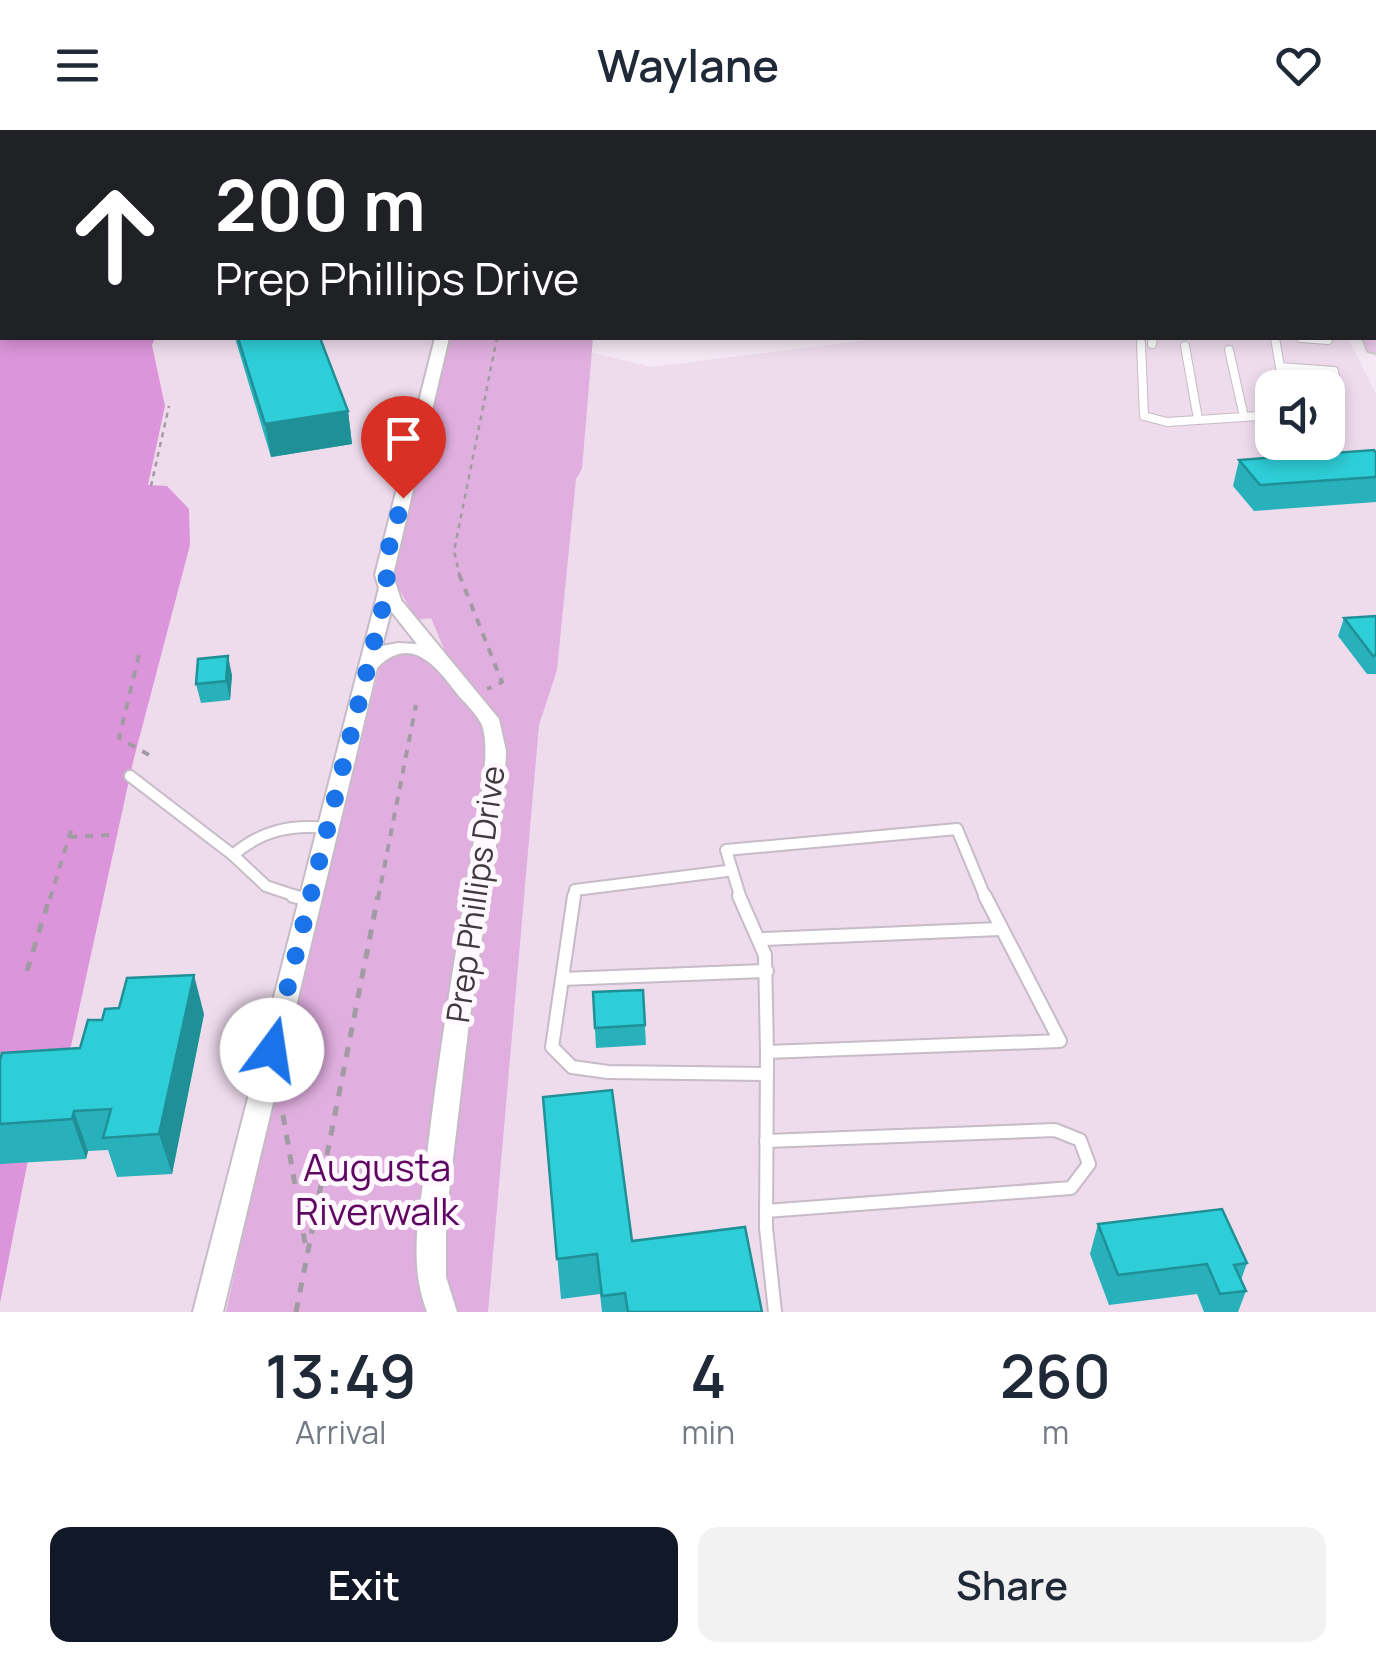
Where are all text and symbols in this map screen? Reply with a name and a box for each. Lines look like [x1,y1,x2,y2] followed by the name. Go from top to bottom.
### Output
[597,34,779,96] text: Waylane
[50,38,105,93] icon: menu
[1271,38,1326,93] icon: heart
[215,156,426,252] text: 200 m
[50,170,180,300] icon: ahead
[215,247,579,309] text: Prep Phillips Drive
[1255,370,1345,460] map controls
[1255,370,1345,460] button: sound
[361,396,446,499] pin
[376,411,431,466] icon: arrive
[435,763,515,1025] street label: Prep Phillips Drive
[220,998,324,1102] position arrow
[295,1140,460,1236] park label: Augusta Riverwalk
[265,1334,417,1416] text: 13:49
[690,1334,726,1416] text: 4
[1000,1334,1111,1416] text: 260
[295,1410,386,1454] text: Arrival
[681,1410,735,1454] text: min
[1042,1410,1069,1454] text: m
[50,1527,678,1642] button: Exit
[698,1527,1326,1642] button: Share

